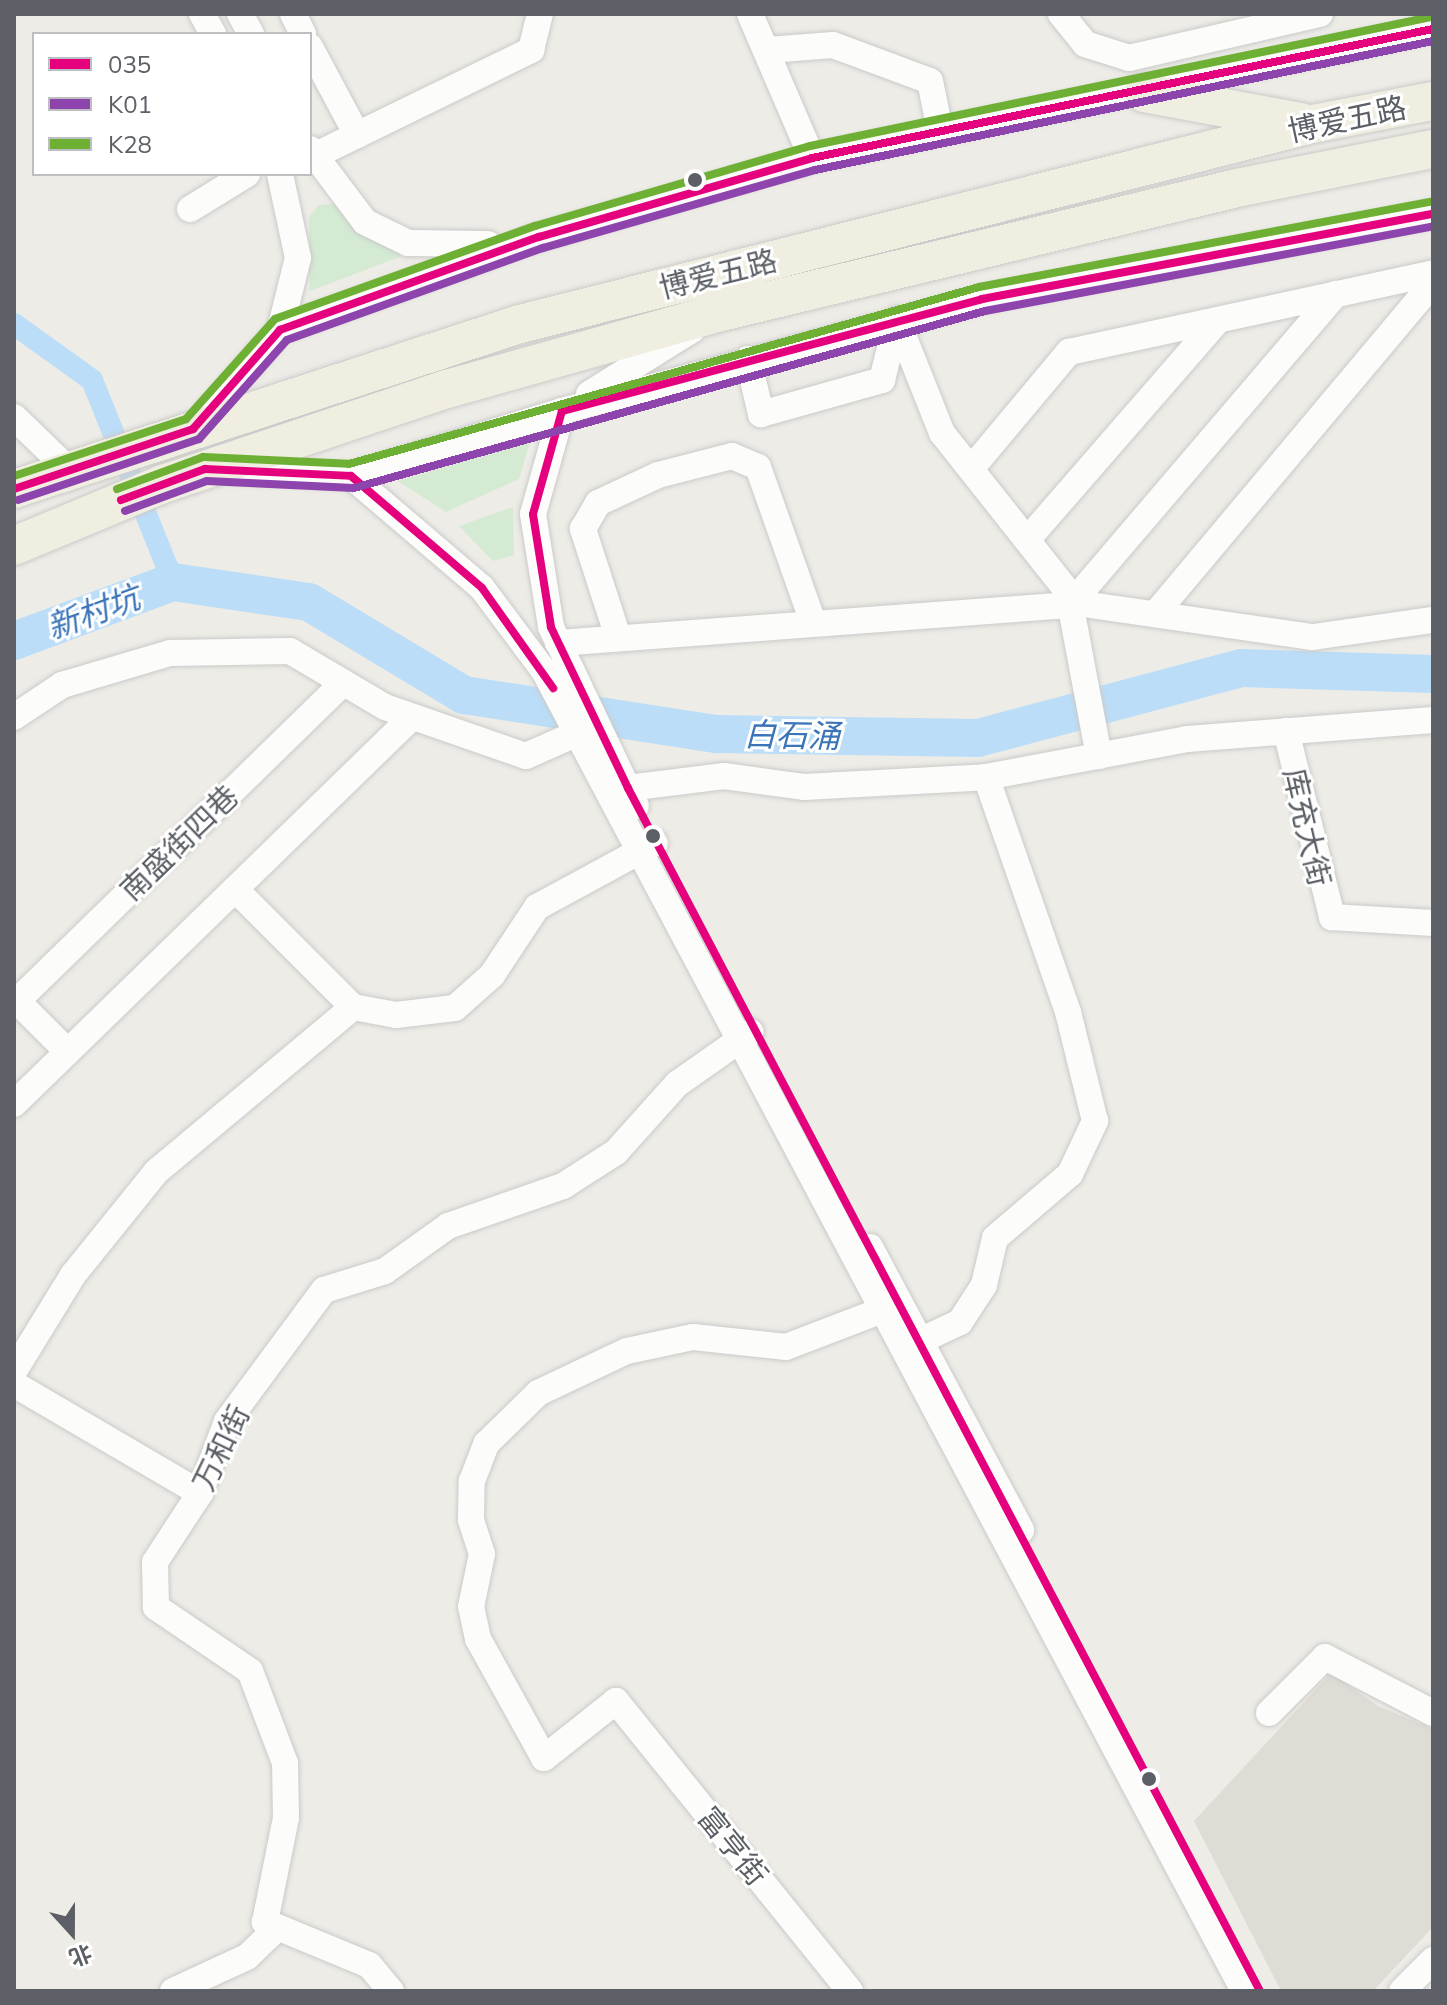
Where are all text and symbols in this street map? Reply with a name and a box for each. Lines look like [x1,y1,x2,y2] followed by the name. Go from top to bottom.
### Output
[32,32,312,176] legend
[108,49,151,79] text: 035
[108,89,152,119] text: K01
[1285,89,1409,149] street label: 博爱五路
[108,129,152,159] text: K28
[687,172,703,188] unlabelled marker
[655,242,781,306] street label: 博爱五路
[41,578,145,646] water label: 新村坑
[744,715,840,755] water label: 白石涌
[1276,764,1338,890] street label: 库充大街
[113,778,245,908] street label: 南盛街四巷
[645,828,661,844] unlabelled marker
[185,1400,257,1496] street label: 万和街
[1141,1771,1157,1787] unlabelled marker
[691,1800,775,1892] street label: 富亨街
[32,1893,112,1973] north arrow
[65,1938,96,1972] text: 北

